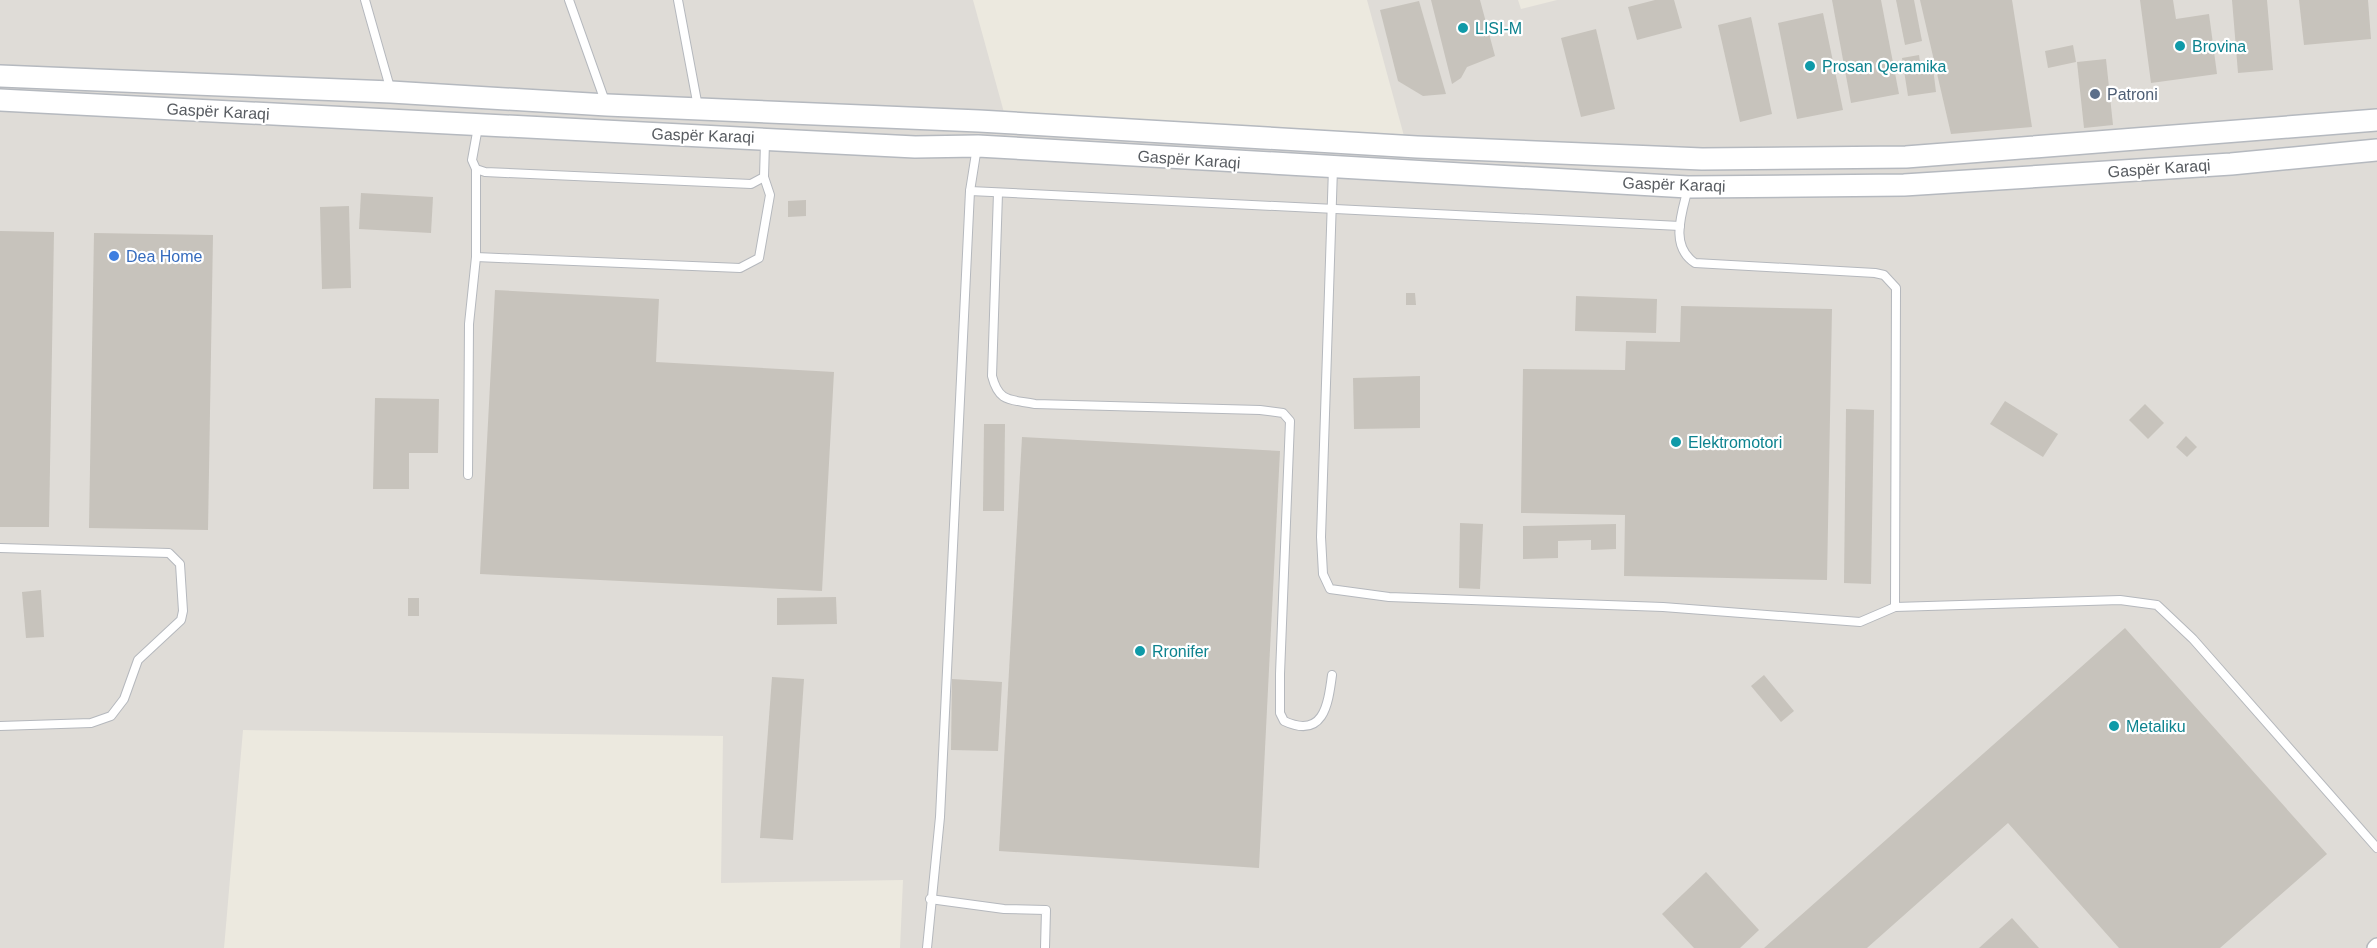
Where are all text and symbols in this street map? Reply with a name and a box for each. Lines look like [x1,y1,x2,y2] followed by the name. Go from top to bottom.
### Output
[1475,20,1522,37] place label: LISI-M
[1456,21,1470,35] marker: LISI-M
[2192,38,2246,55] place label: Brovina
[2173,39,2187,53] marker: Brovina
[1822,58,1947,75] place label: Prosan Qeramika
[1803,59,1817,73] marker: Prosan Qeramika
[2107,86,2158,103] place label: Patroni
[2088,87,2102,101] marker: Patroni
[166,100,270,123] street label: Gaspër Karaqi
[651,125,755,146] street label: Gaspër Karaqi
[1137,147,1241,172] street label: Gaspër Karaqi
[2107,156,2211,181] street label: Gaspër Karaqi
[1622,174,1726,195] street label: Gaspër Karaqi
[126,248,203,265] place label: Dea Home
[107,249,121,263] marker: Dea Home
[1688,434,1782,451] place label: Elektromotori
[1669,435,1683,449] marker: Elektromotori
[1152,643,1210,660] place label: Rronifer
[1133,644,1147,658] marker: Rronifer
[2126,718,2186,735] place label: Metaliku
[2107,719,2121,733] marker: Metaliku

